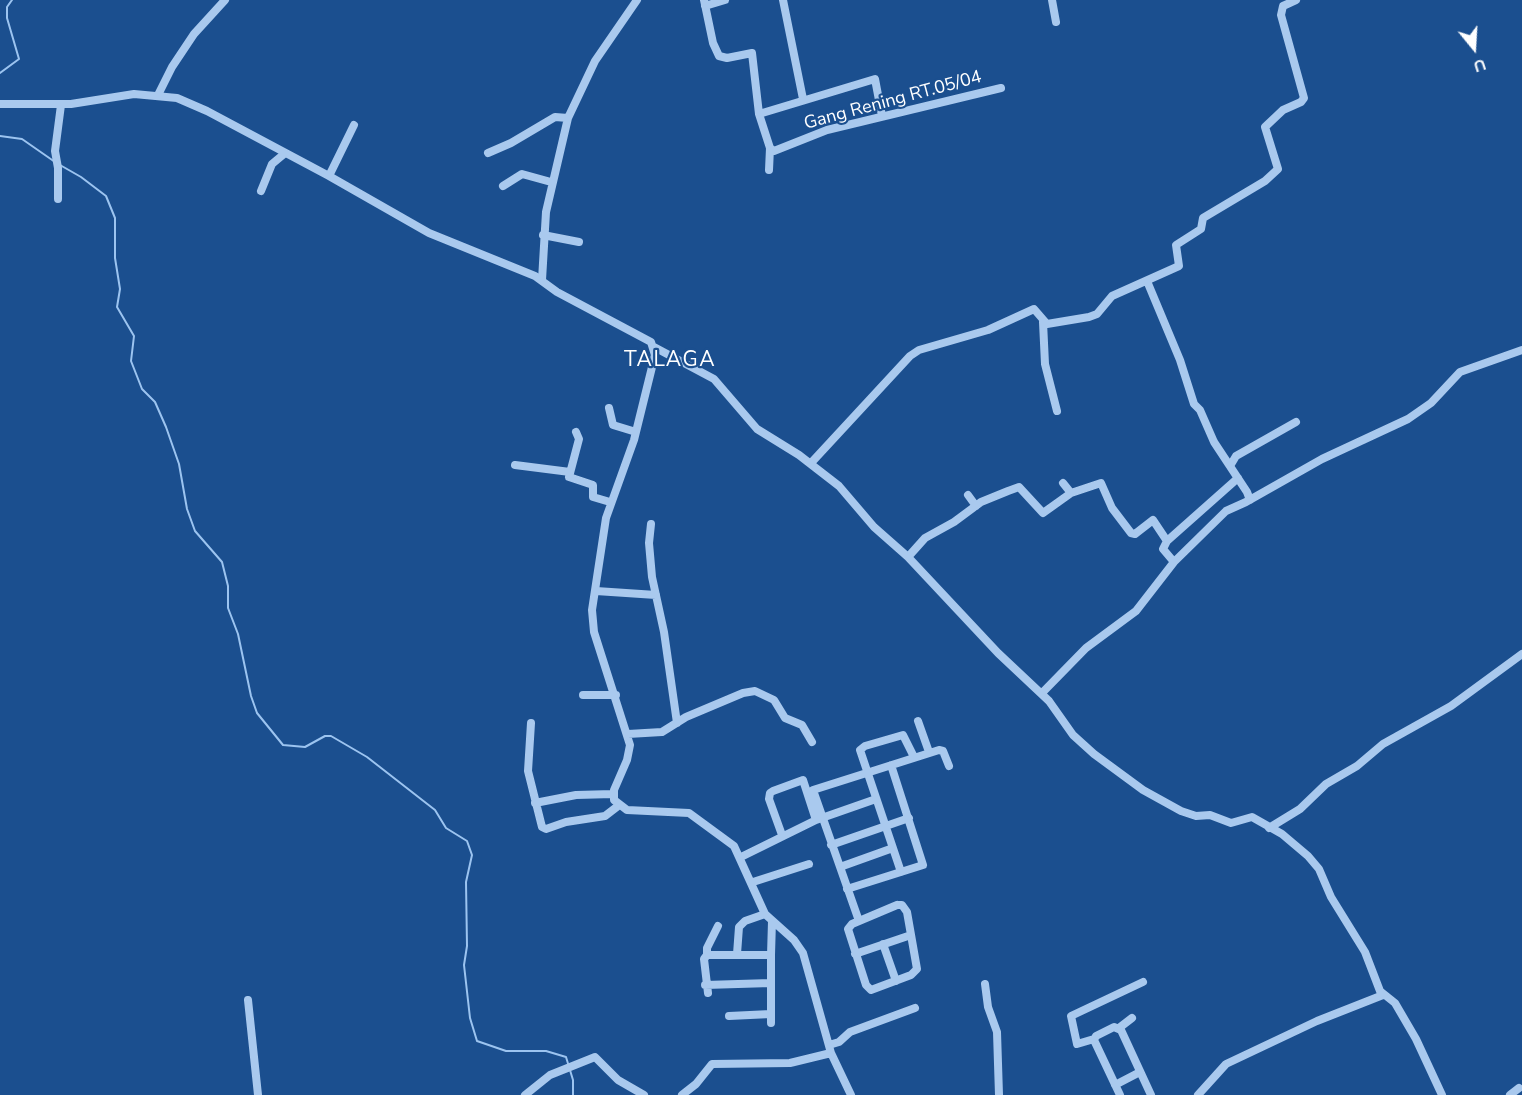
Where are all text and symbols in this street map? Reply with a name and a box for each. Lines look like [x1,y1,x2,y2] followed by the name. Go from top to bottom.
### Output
[1444,18,1504,78] north arrow
[1471,53,1489,77] text: U
[802,67,984,135] street label: Gang Rening RT.05/04
[624,348,716,374] district label: TALAGA

